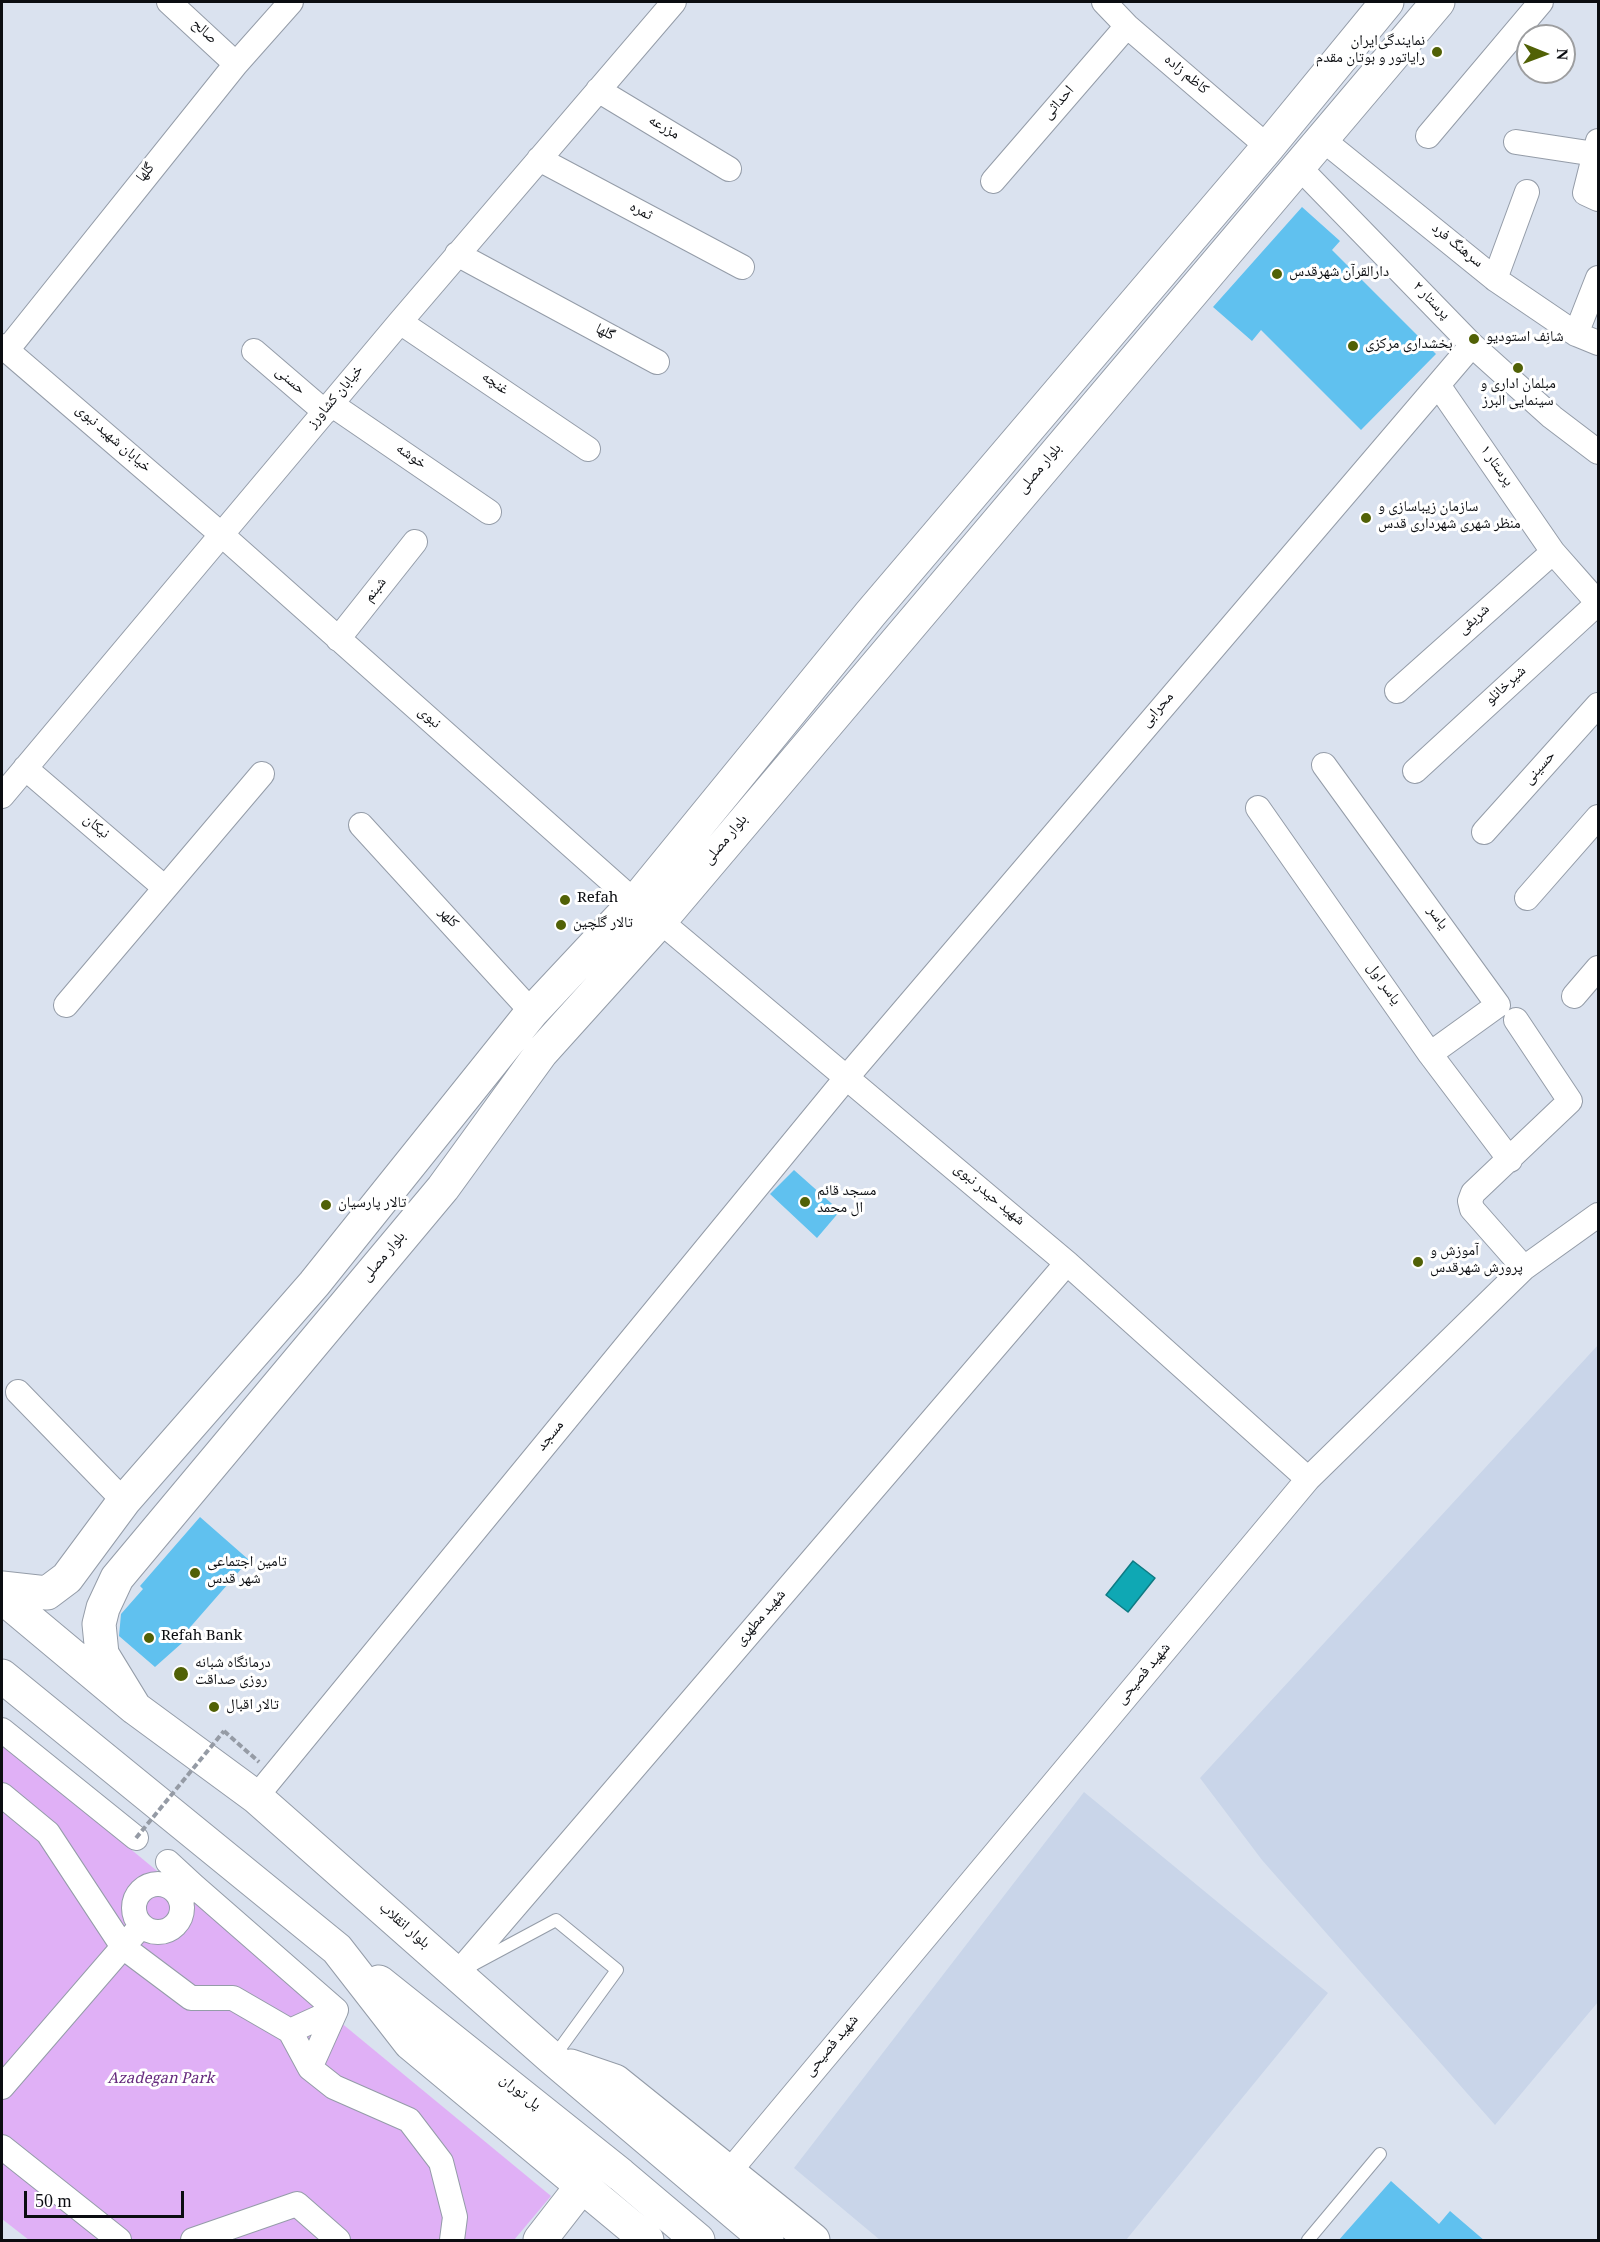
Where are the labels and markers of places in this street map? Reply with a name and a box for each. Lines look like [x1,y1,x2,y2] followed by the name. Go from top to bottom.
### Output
[1316,34,1425,69] place label: نمایندگی‌ایران رایاتور و بوتان مقدم
[1430,45,1444,59] marker: نمایندگی‌ایران رایاتور و بوتان مقدم
[1289,265,1389,283] place label: دارالقرآن شهرقدس
[1270,267,1284,281] marker: دارالقرآن شهرقدس
[1486,330,1564,348] place label: شانِف استودیو
[1467,332,1481,346] marker: شانِف استودیو
[1365,337,1453,355] place label: بخشداری مرکزی
[1346,339,1360,353] marker: بخشداری مرکزی
[1511,361,1525,375] marker: مبلمان اداری و سینمایی البرز
[1480,377,1556,412] place label: مبلمان اداری و سینمایی البرز
[1378,500,1521,535] place label: سازمان زیباسازی و منظر شهری شهرداری قدس
[1359,511,1373,525] marker: سازمان زیباسازی و منظر شهری شهرداری قدس
[577,891,618,909] place label: Refah
[558,893,572,907] marker: Refah
[573,916,633,934] place label: تالار گلچین
[554,918,568,932] marker: تالار گلچین
[817,1184,876,1219] place label: مسجد قائم ال محمد
[798,1195,812,1209] marker: مسجد قائم ال محمد
[338,1196,406,1214] place label: تالار پارسیان
[319,1198,333,1212] marker: تالار پارسیان
[1430,1244,1523,1279] place label: آموزش و پرورش شهرقدس
[1411,1255,1425,1269] marker: آموزش و پرورش شهرقدس
[207,1555,287,1590] place label: تامین اجتماعی شهر قدس
[188,1566,202,1580] marker: تامین اجتماعی شهر قدس
[161,1629,242,1647] place label: Refah Bank
[142,1631,156,1645] marker: Refah Bank
[195,1656,271,1691] place label: درمانگاه شبانه روزی صداقت
[172,1665,190,1683] marker: درمانگاه شبانه روزی صداقت
[226,1698,279,1716] place label: تالار اقبال
[207,1700,221,1714] marker: تالار اقبال

